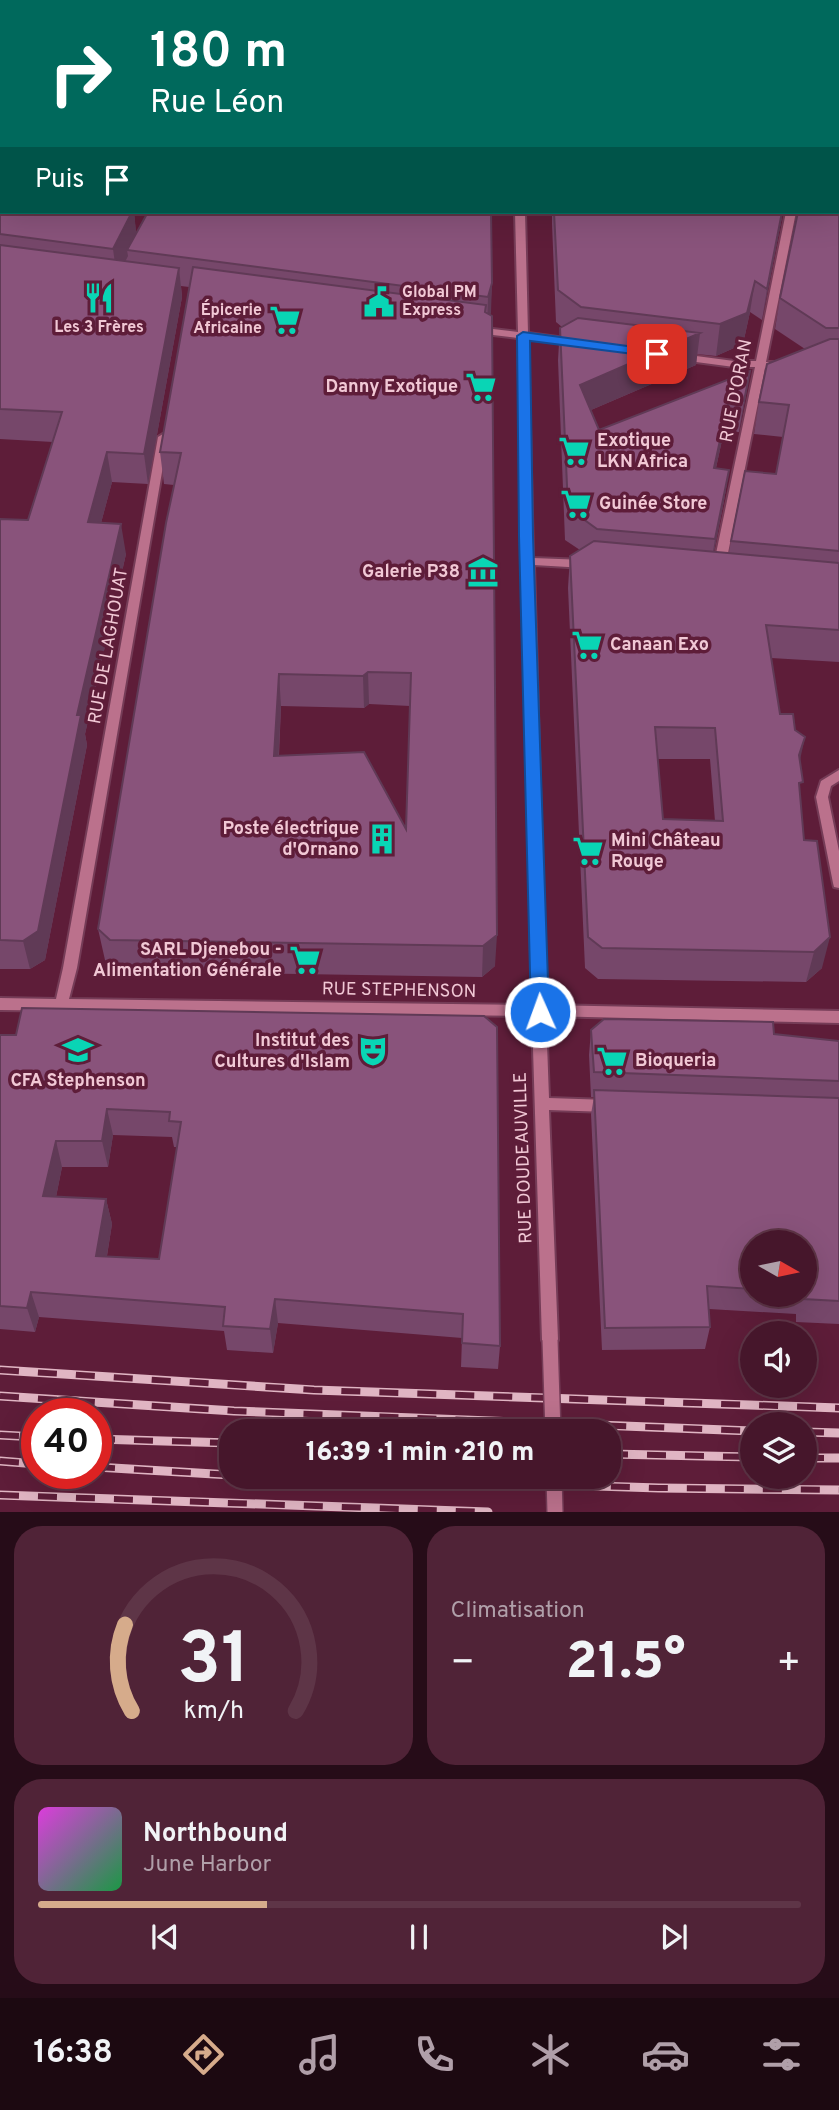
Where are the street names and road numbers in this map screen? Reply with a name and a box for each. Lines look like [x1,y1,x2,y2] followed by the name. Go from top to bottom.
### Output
[716,338,758,444] street label: RUE D'ORAN
[84,566,134,726] street label: RUE DE LAGHOUAT
[322,978,476,1004] street label: RUE STEPHENSON
[510,1072,538,1244] street label: RUE DOUDEAUVILLE

